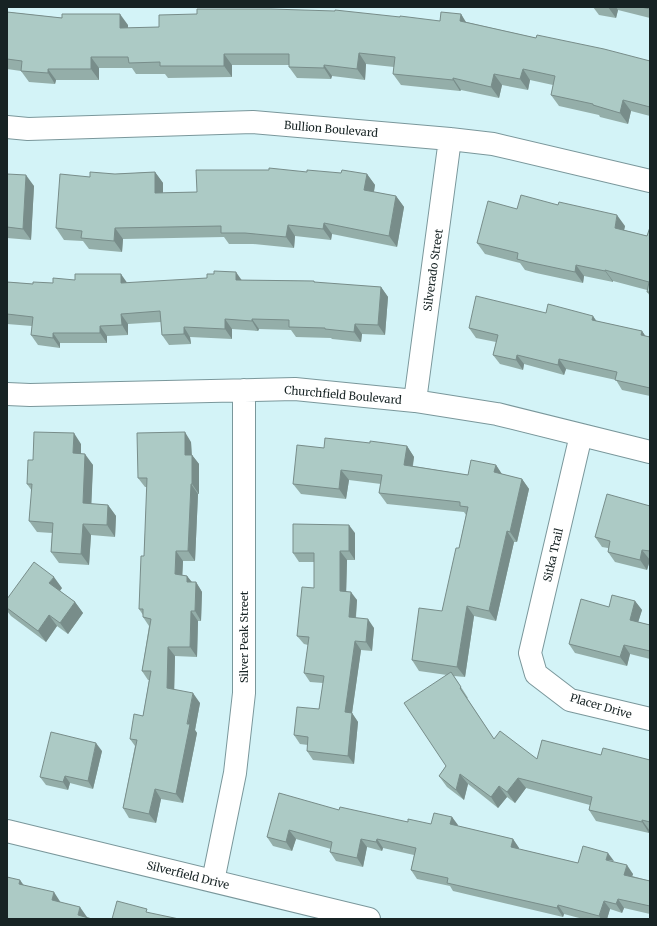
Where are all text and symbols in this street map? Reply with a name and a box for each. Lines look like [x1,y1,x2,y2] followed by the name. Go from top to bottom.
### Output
[283,118,379,140] street label: Bullion Boulevard
[420,227,446,312] street label: Silverado Street
[284,383,403,407] street label: Churchfield Boulevard
[540,526,566,583] street label: Sitka Trail
[237,590,251,683] street label: Silver Peak Street
[569,691,634,722] street label: Placer Drive
[145,858,231,892] street label: Silverfield Drive

